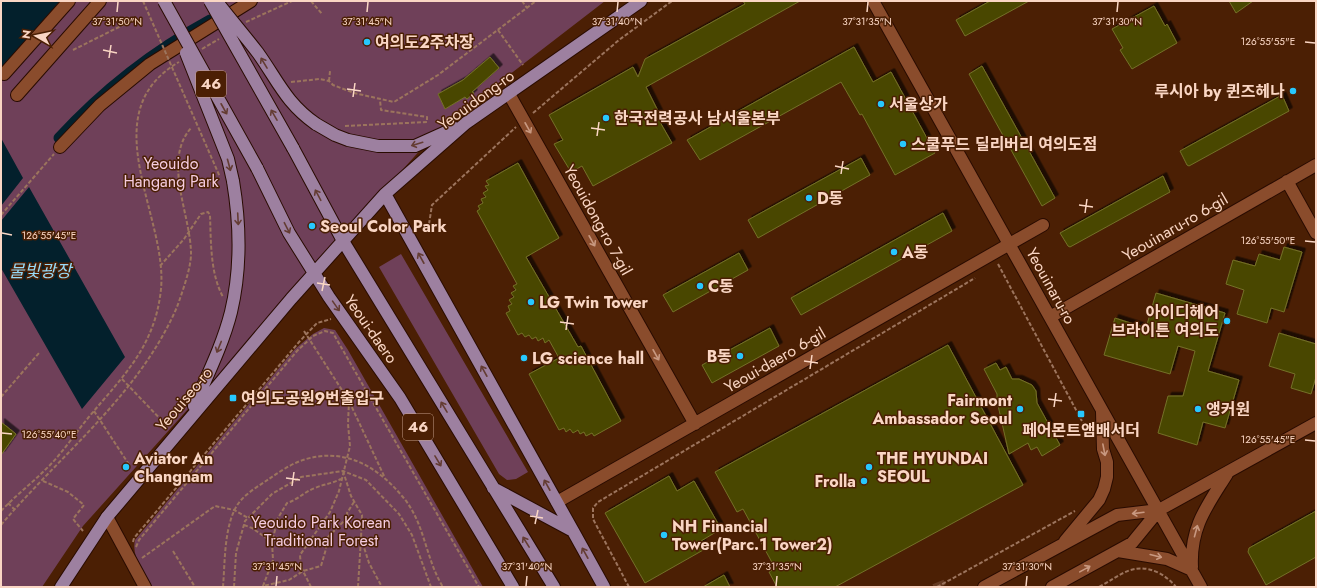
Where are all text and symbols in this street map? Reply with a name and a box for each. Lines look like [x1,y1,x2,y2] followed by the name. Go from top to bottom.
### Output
[92,14,142,29] text: 37°31'50"N
[342,14,392,29] text: 37°31'45"N
[592,14,642,29] text: 37°31'40"N
[842,14,892,29] text: 37°31'35"N
[1092,14,1142,29] text: 37°31'30"N
[16,16,56,56] north arrow
[18,29,35,40] text: N
[375,31,474,54] place label: 여의도2주차장
[1241,34,1295,49] text: 126°55'55"E
[362,37,372,47] marker: 여의도2주차장
[259,57,267,69] one-way arrow
[433,64,519,136] street label: Yeouidong-ro
[196,71,226,97] road number: 46
[1154,80,1285,103] place label: 루시아 by 퀸즈헤나
[1288,86,1298,96] marker: 루시아 by 퀸즈헤나
[889,93,948,116] place label: 서울상가
[876,99,886,109] marker: 서울상가
[221,102,228,114] one-way arrow
[614,107,781,130] place label: 한국전력공사 남서울본부
[270,109,278,121] one-way arrow
[601,113,611,123] marker: 한국전력공사 남서울본부
[524,122,532,134] one-way arrow
[911,133,1097,156] place label: 스쿨푸드 딜리버리 여의도점
[898,139,908,149] marker: 스쿨푸드 딜리버리 여의도점
[410,141,423,148] one-way arrow
[123,152,220,193] park label: Yeouido Hangang Park
[226,158,233,171] one-way arrow
[558,161,638,279] street label: Yeouidong-ro 7-gil
[817,187,843,210] place label: D동
[1118,187,1232,267] street label: Yeouinaru-ro 6-gil
[314,189,322,201] one-way arrow
[804,193,814,203] marker: D동
[234,212,241,225] one-way arrow
[320,215,447,238] place label: Seoul Color Park
[283,221,291,233] one-way arrow
[307,221,317,231] marker: Seoul Color Park
[22,228,76,243] text: 126°55'45"E
[1241,233,1295,248] text: 126°55'50"E
[588,235,596,247] one-way arrow
[901,241,928,264] place label: A동
[1021,244,1082,329] street label: Yeouinaru-ro
[889,247,899,257] marker: A동
[416,252,424,264] one-way arrow
[9,259,74,283] water label: 물빛광장
[708,275,734,298] place label: C동
[695,281,705,291] marker: C동
[339,290,403,368] street label: Yeoui-daero
[539,291,649,314] place label: LG Twin Tower
[526,297,536,307] marker: LG Twin Tower
[332,300,340,311] one-way arrow
[1111,301,1219,342] place label: 아이디헤어 브라이튼 여의도
[1222,316,1232,326] marker: 아이디헤어 브라이튼 여의도
[720,322,830,398] street label: Yeoui-daero 6-gil
[214,340,222,352] one-way arrow
[707,345,732,368] place label: B동
[532,347,644,370] place label: LG science hall
[652,349,660,361] one-way arrow
[735,351,745,361] marker: B동
[519,353,529,363] marker: LG science hall
[150,362,218,436] street label: Yeouiseo-ro
[479,365,487,377] one-way arrow
[241,387,384,410] place label: 여의도공원9번출입구
[872,389,1013,430] place label: Fairmont Ambassador Seoul
[228,393,238,403] marker: 여의도공원9번출입구
[1206,398,1250,421] place label: 앵커원
[439,401,447,413] one-way arrow
[1015,404,1025,414] marker: Fairmont Ambassador Seoul
[1193,404,1203,414] marker: 앵커원
[1076,409,1086,419] marker: 페어몬트앰배서더
[403,414,433,440] road number: 46
[1022,419,1140,442] place label: 페어몬트앰배서더
[22,427,76,442] text: 126°55'40"E
[1241,432,1295,447] text: 126°55'45"E
[1100,443,1108,456] one-way arrow
[133,447,213,488] place label: Aviator An Changnam
[877,447,988,488] place label: THE HYUNDAI SEOUL
[434,455,442,466] one-way arrow
[121,462,131,472] marker: Aviator An Changnam
[864,462,874,472] marker: THE HYUNDAI SEOUL
[814,470,856,493] place label: Frolla
[859,476,869,486] marker: Frolla
[543,479,551,491] one-way arrow
[1132,509,1145,517] one-way arrow
[251,511,391,552] park label: Yeouido Park Korean Traditional Forest
[672,515,832,556] place label: NH Financial Tower(Parc.1 Tower2)
[1192,525,1200,538] one-way arrow
[659,530,669,540] marker: NH Financial Tower(Parc.1 Tower2)
[522,536,530,548] one-way arrow
[581,547,589,559] one-way arrow
[1149,553,1162,561] one-way arrow
[252,559,302,574] text: 37°31'45"N
[502,559,552,574] text: 37°31'40"N
[752,559,802,574] text: 37°31'35"N
[1002,559,1052,574] text: 37°31'30"N
[1079,564,1091,572] one-way arrow

